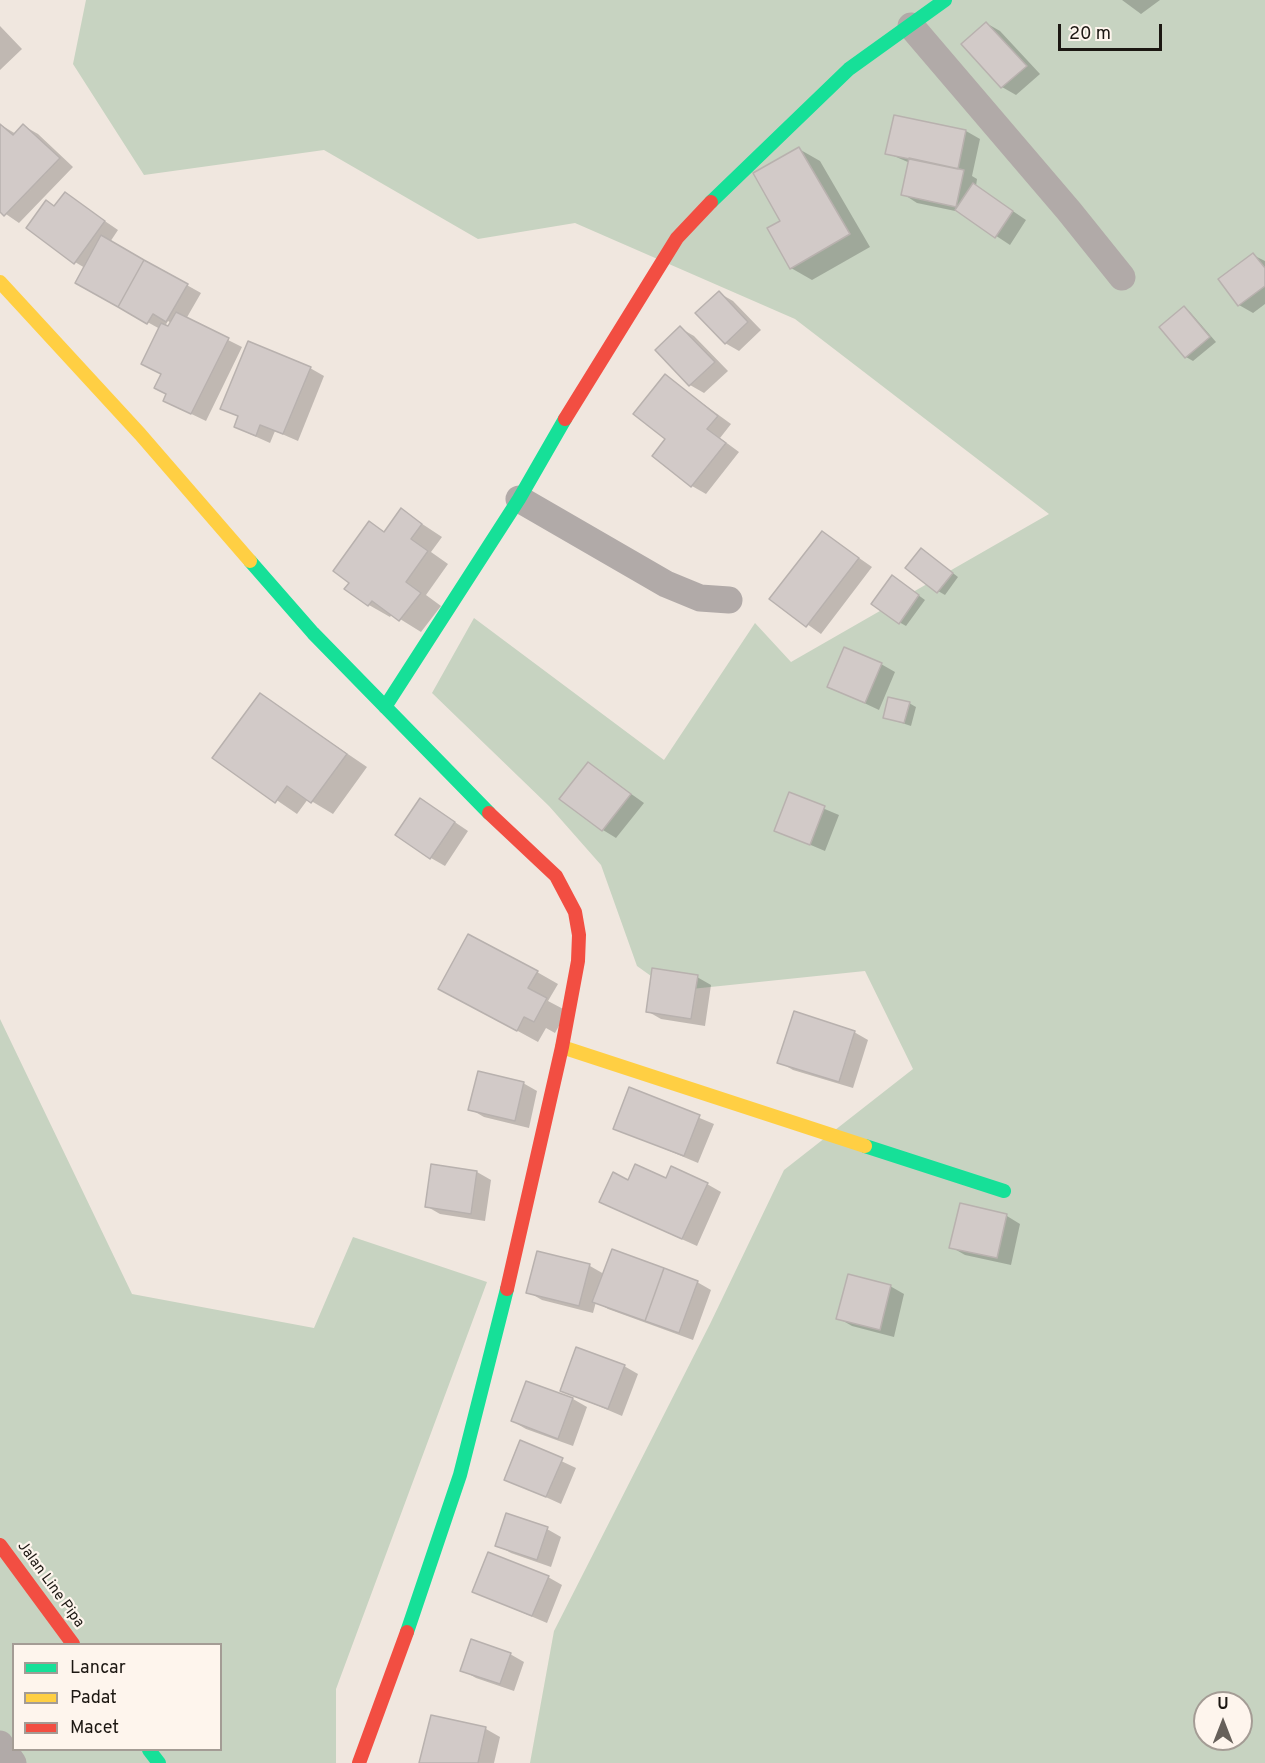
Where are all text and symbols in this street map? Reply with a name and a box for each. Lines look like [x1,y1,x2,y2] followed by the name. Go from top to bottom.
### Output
[1061,12,1164,50] scale bar
[1069,23,1111,46] text: 20 m
[13,1538,87,1632] street label: Jalan Line Pipa
[12,1643,222,1751] legend
[70,1657,126,1680] text: Lancar
[70,1687,117,1710] text: Padat
[1193,1691,1253,1751] north arrow
[1217,1695,1229,1715] text: U
[70,1717,119,1740] text: Macet

